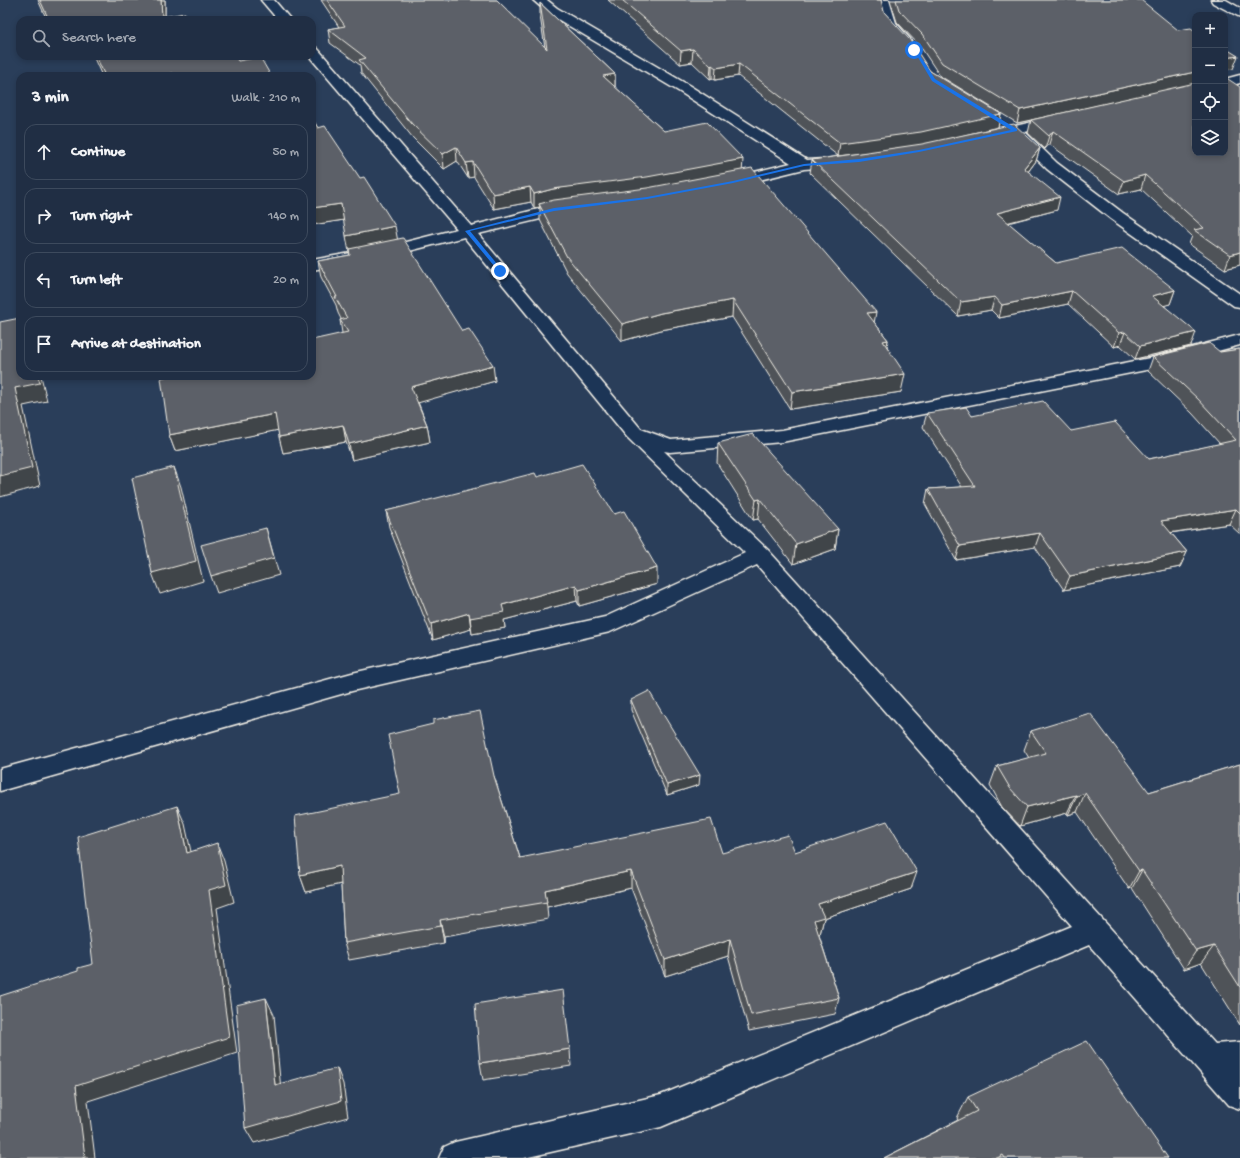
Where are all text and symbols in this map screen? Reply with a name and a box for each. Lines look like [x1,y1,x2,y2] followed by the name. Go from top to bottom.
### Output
[1192,12,1228,156] map controls
[1192,12,1228,48] button: +
[16,16,316,60] search box
[30,27,52,49] icon: search
[62,29,136,47] text: Search here
[905,41,923,59] route start
[1192,48,1228,84] button: −
[1192,84,1228,120] button: locate
[32,88,69,108] text: 3 min
[232,91,300,106] text: Walk · 210 m
[1192,120,1228,156] button: layers
[33,141,55,163] icon: ahead
[71,143,125,161] text: Continue
[272,145,299,160] text: 50 m
[33,205,55,227] icon: right
[71,207,131,225] text: Turn right
[268,209,299,224] text: 140 m
[491,262,509,280] route end
[33,269,55,291] icon: left
[71,271,122,289] text: Turn left
[273,273,299,288] text: 20 m
[33,333,55,355] icon: arrive
[71,335,201,353] text: Arrive at destination

